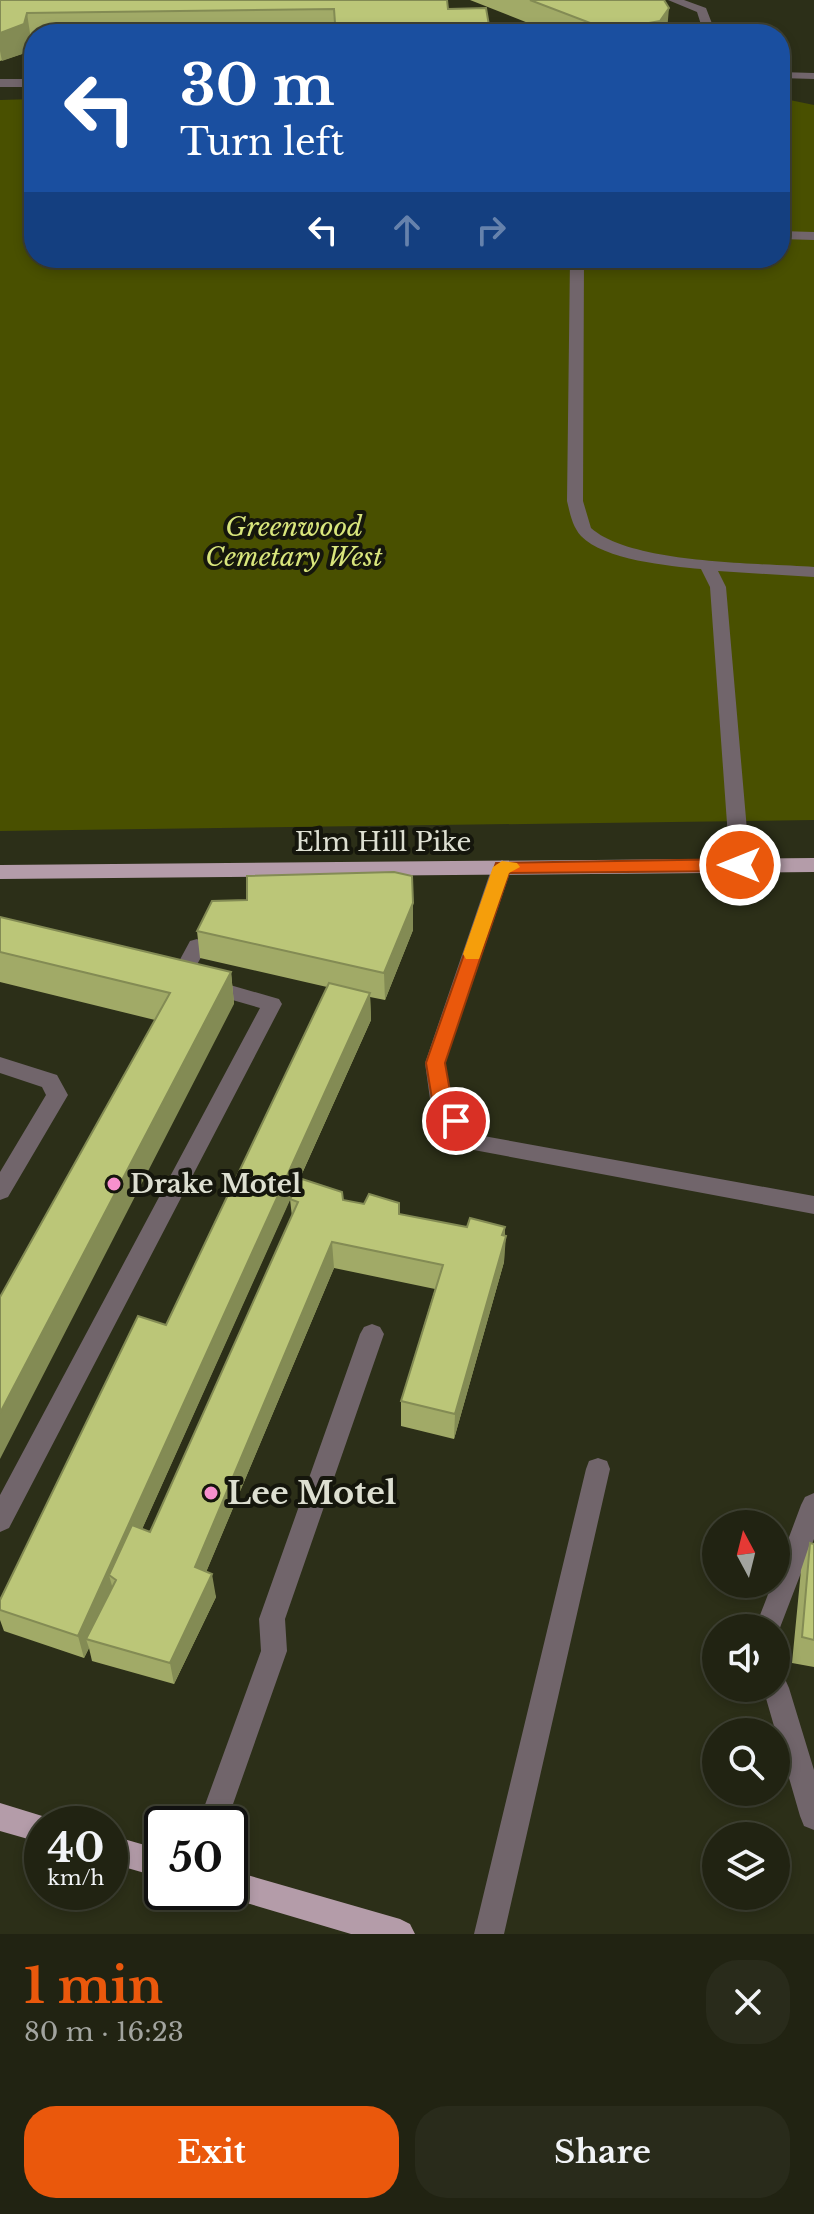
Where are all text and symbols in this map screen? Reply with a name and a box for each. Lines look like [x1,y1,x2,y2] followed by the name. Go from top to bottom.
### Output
[180,51,335,120] text: 30 m
[48,56,152,160] icon: left
[180,120,344,165] text: Turn left
[301,208,345,252] icon: left
[385,208,429,252] icon: ahead
[469,208,513,252] icon: right
[205,511,383,573] park label: Greenwood Cemetary West
[698,823,782,907] position arrow
[295,826,471,858] street label: Elm Hill Pike
[422,1087,490,1155] pin
[434,1099,478,1143] icon: arrive
[130,1168,301,1200] place label: Drake Motel
[105,1175,123,1193] marker: Drake Motel
[227,1473,396,1513] place label: Lee Motel
[202,1484,220,1502] marker: Lee Motel
[702,1510,790,1598] north arrow
[702,1510,790,1910] map controls
[702,1614,790,1702] button: sound
[702,1718,790,1806] button: search
[144,1806,248,1910] speed limit sign: 50
[702,1822,790,1910] button: layers
[48,1823,104,1873] text: 40
[48,1866,104,1890] text: km/h
[24,1956,163,2016] text: 1 min
[706,1960,790,2044] button: close
[24,2016,184,2048] text: 80 m · 16:23
[24,2106,399,2198] button: Exit
[415,2106,790,2198] button: Share

